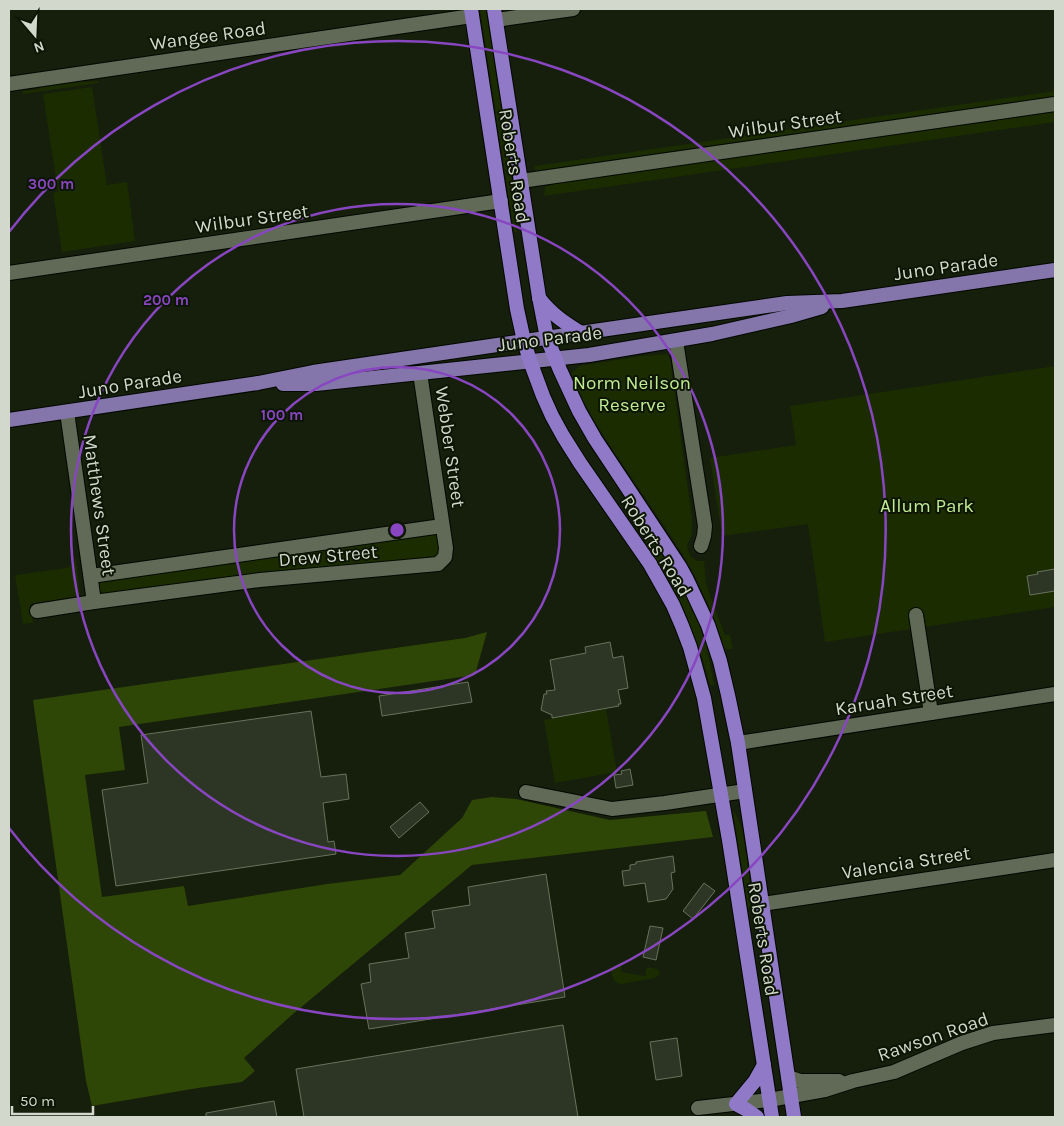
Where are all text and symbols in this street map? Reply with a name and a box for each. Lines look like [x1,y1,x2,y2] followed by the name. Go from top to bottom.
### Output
[10,10,60,60] north arrow
[149,17,267,55] street label: Wangee Road
[32,37,47,56] text: N
[727,105,843,143] street label: Wilbur Street
[494,107,534,225] street label: Roberts Road
[28,175,74,193] text: 300 m
[194,200,310,238] street label: Wilbur Street
[893,249,999,285] street label: Juno Parade
[143,291,189,309] text: 200 m
[497,322,603,356] street label: Juno Parade
[76,365,184,403] street label: Juno Parade
[573,372,691,416] park label: Norm Neilson Reserve
[431,385,469,509] street label: Webber Street
[261,406,303,424] text: 100 m
[78,433,120,577] street label: Matthews Street
[616,491,696,601] street label: Roberts Road
[880,495,974,517] park label: Allum Park
[388,521,406,539] centre of rings
[277,541,379,571] street label: Drew Street
[834,680,954,720] street label: Karuah Street
[840,842,972,884] street label: Valencia Street
[743,880,783,998] street label: Roberts Road
[875,1008,991,1066] street label: Rawson Road
[12,1084,94,1116] scale bar
[20,1092,55,1110] text: 50 m

